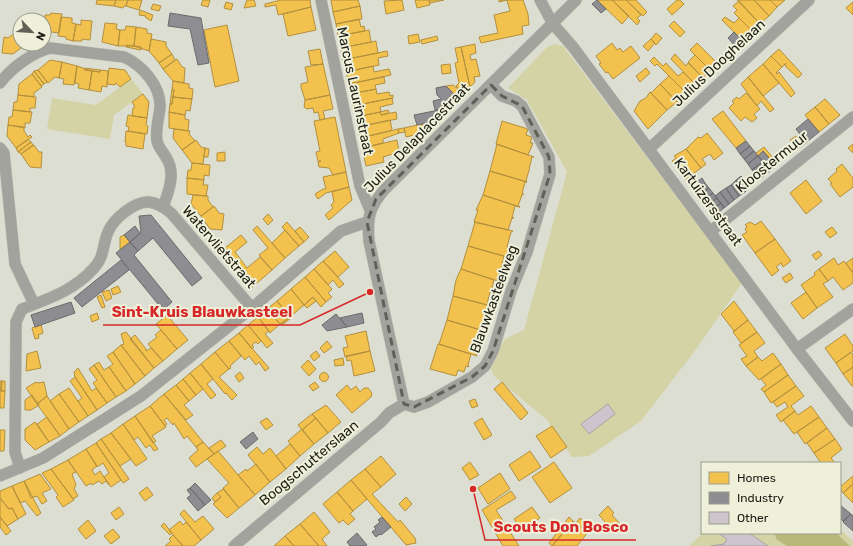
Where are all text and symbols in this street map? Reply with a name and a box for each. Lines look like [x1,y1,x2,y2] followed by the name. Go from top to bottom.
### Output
[12,12,52,52] north arrow
[669,16,769,110] street label: Julius Dooghelaan
[333,25,377,157] street label: Marcus Laurinstraat
[33,30,48,42] text: N
[360,79,474,196] street label: Julius Delaplacestraat
[732,127,812,196] street label: Kloostermuur
[670,155,746,250] street label: Kartuizersstraat
[179,202,260,292] street label: Watervlietstraat
[467,243,521,355] street label: Blauwkasteelweg
[103,298,300,325] callout: Sint-Kruis Blauwkasteel
[112,303,292,321] text: Sint-Kruis Blauwkasteel
[256,417,362,509] street label: Boogschutterslaan
[701,462,841,534] legend
[737,471,776,485] text: Homes
[737,491,784,505] text: Industry
[737,511,769,525] text: Other
[485,513,636,540] callout: Scouts Don Bosco
[494,518,628,536] text: Scouts Don Bosco

